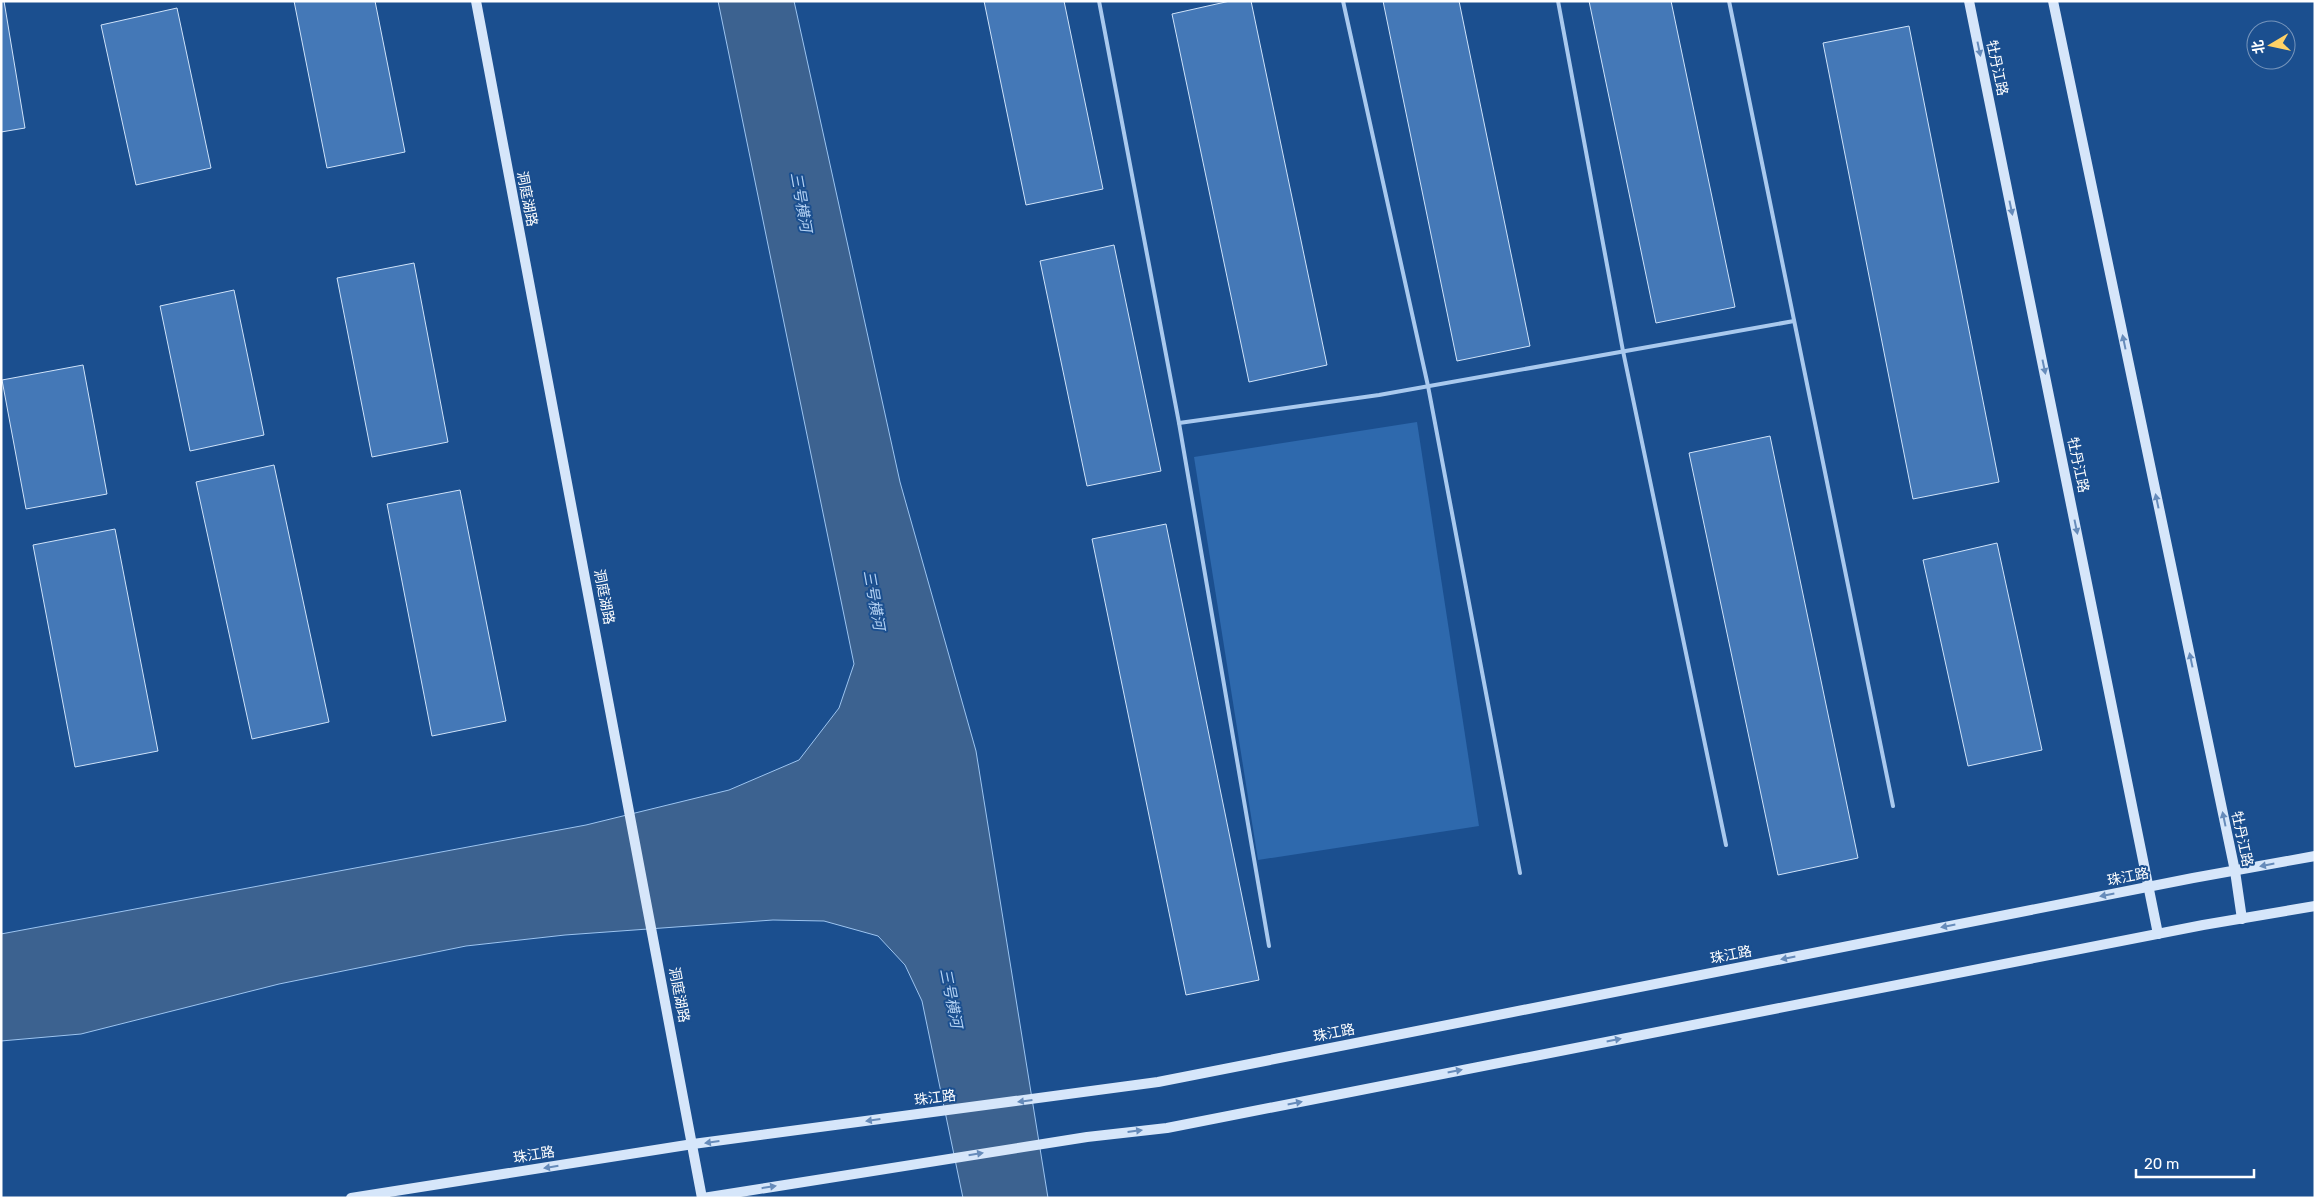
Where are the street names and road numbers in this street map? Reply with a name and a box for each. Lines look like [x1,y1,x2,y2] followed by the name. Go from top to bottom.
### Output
[1983,39,2011,97] street label: 牡丹江路
[513,170,541,228] street label: 洞庭湖路
[2064,436,2092,494] street label: 牡丹江路
[590,568,618,626] street label: 洞庭湖路
[2228,810,2256,868] street label: 牡丹江路
[2106,865,2150,889] street label: 珠江路
[1709,943,1753,967] street label: 珠江路
[665,966,693,1024] street label: 洞庭湖路
[1312,1021,1356,1045] street label: 珠江路
[913,1087,957,1109] street label: 珠江路
[512,1143,556,1167] street label: 珠江路

